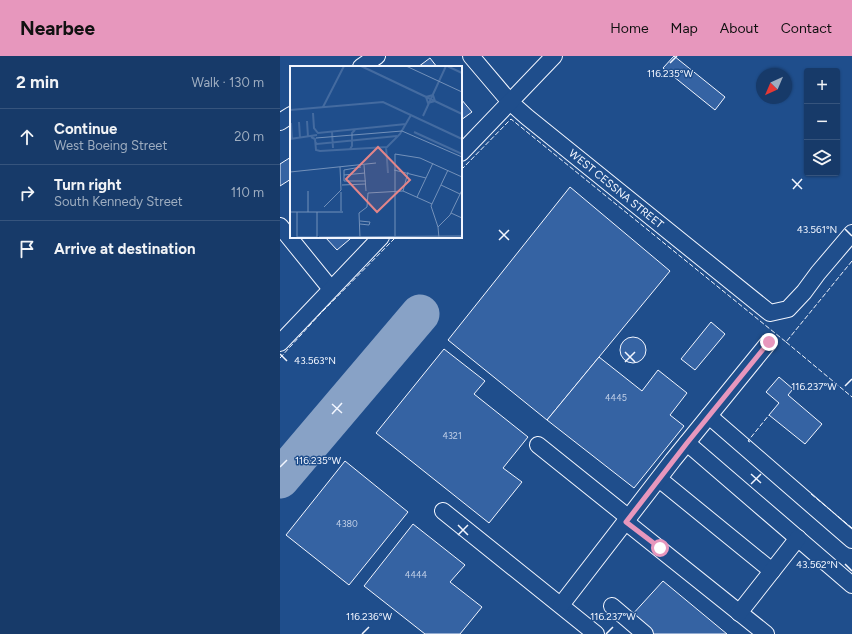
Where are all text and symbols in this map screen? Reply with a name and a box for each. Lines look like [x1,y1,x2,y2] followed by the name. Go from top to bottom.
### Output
[20,17,95,40] text: Nearbee
[610,20,649,37] text: Home
[671,20,698,37] text: Map
[720,20,759,37] text: About
[781,20,832,37] text: Contact
[290,66,462,238] inset map
[647,67,693,80] text: 116.235°W
[756,68,792,104] north arrow
[804,68,840,176] map controls
[804,68,840,104] button: +
[16,72,59,92] text: 2 min
[191,75,264,90] text: Walk · 130 m
[804,104,840,140] button: −
[54,120,117,138] text: Continue
[16,126,38,148] icon: ahead
[234,129,264,144] text: 20 m
[54,138,167,153] text: West Boeing Street
[804,140,840,176] button: layers
[566,147,666,231] street label: WEST CESSNA STREET
[54,176,122,194] text: Turn right
[16,182,38,204] icon: right
[231,185,264,200] text: 110 m
[54,194,183,209] text: South Kennedy Street
[797,223,837,236] text: 43.561°N
[16,238,38,260] icon: arrive
[54,240,195,258] text: Arrive at destination
[760,333,778,351] route end
[294,354,336,367] text: 43.563°N
[791,380,837,393] text: 116.237°W
[605,392,627,403] house number: 4445
[442,430,462,441] house number: 4321
[295,454,341,467] text: 116.235°W
[336,518,358,529] house number: 4380
[651,539,669,557] route start
[796,558,838,571] text: 43.562°N
[405,569,428,580] house number: 4444
[346,610,392,623] text: 116.236°W
[590,610,636,623] text: 116.237°W

